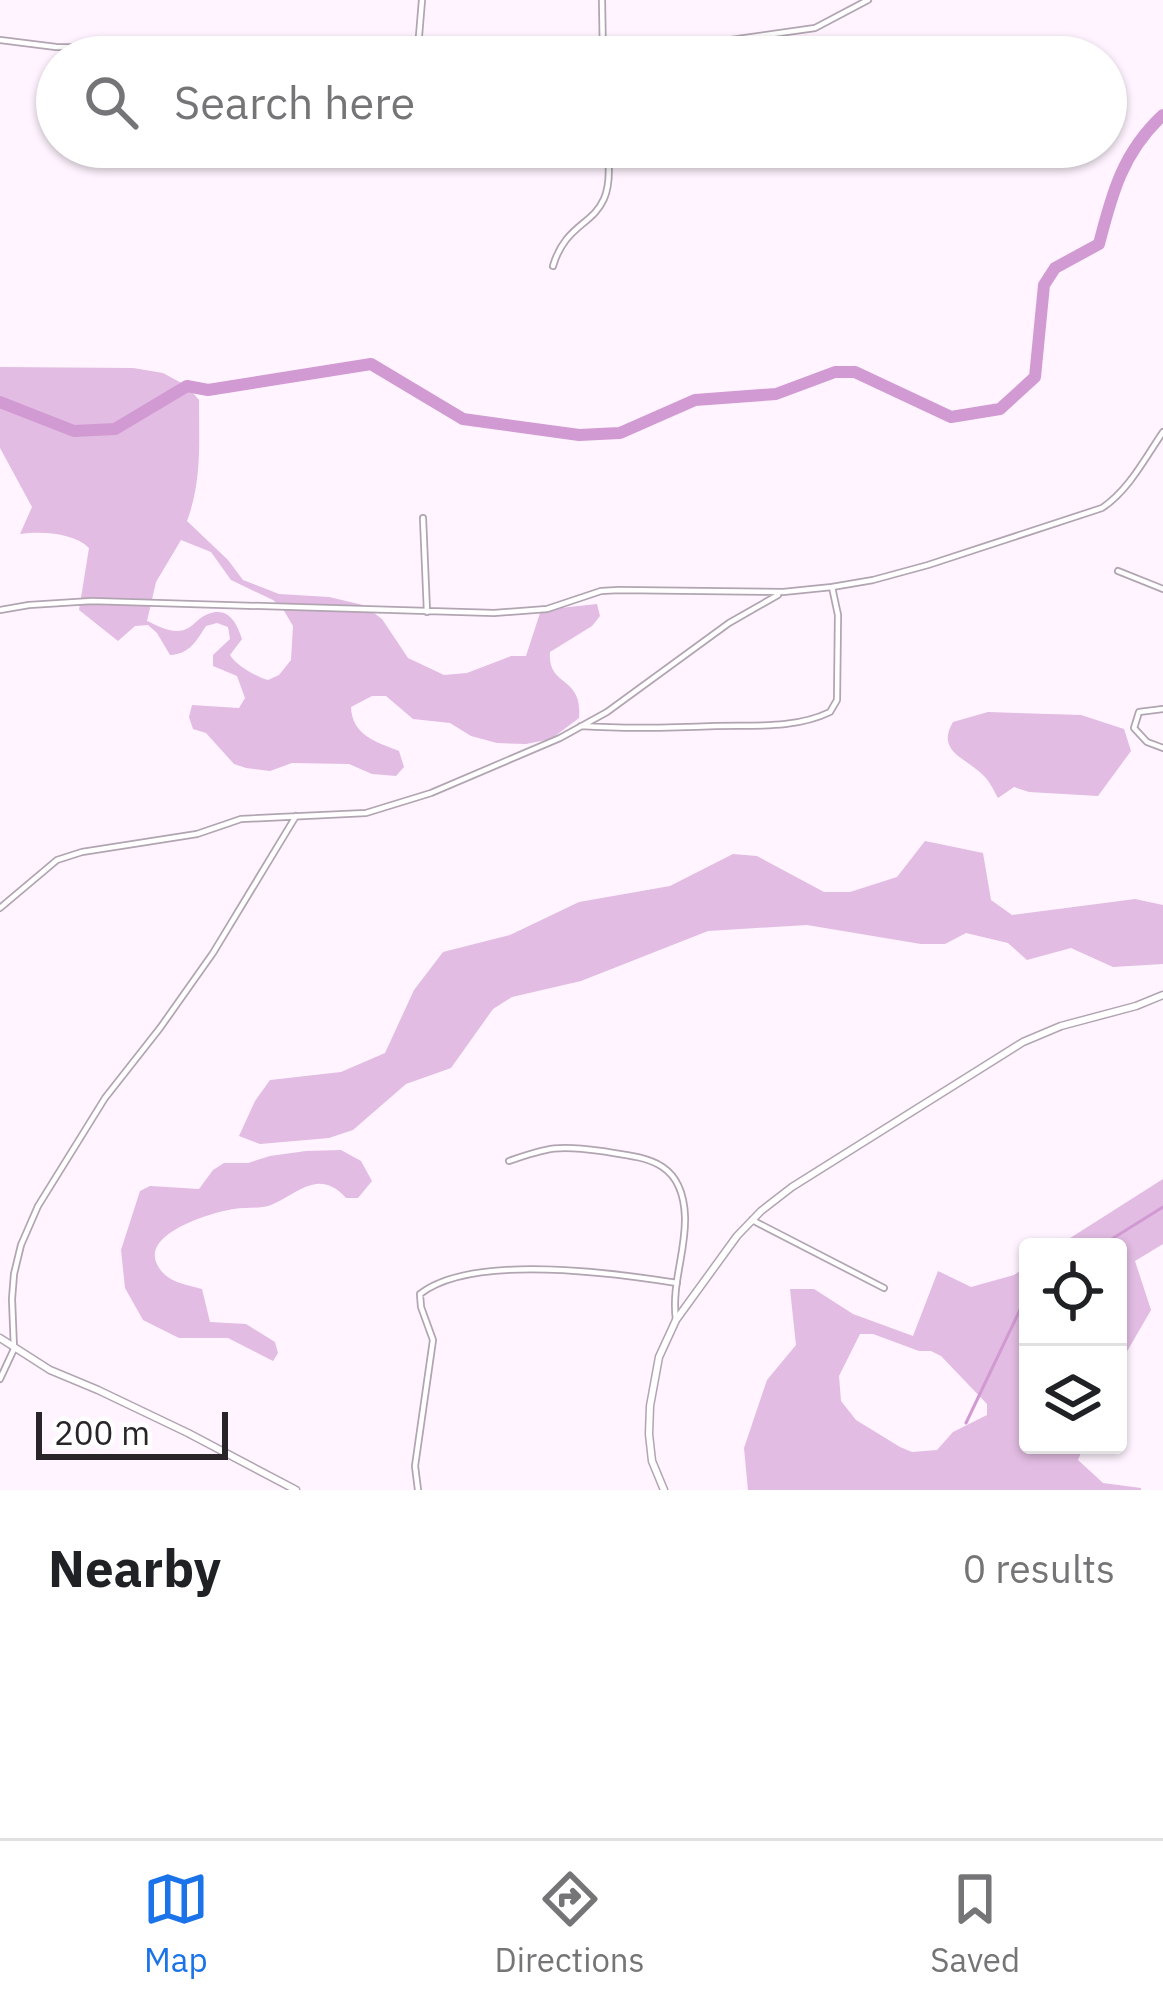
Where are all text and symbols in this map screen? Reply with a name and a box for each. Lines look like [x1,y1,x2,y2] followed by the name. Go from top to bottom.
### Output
[36,36,1127,168] search box
[78,69,144,135] icon: search
[174,73,415,131] text: Search here
[1019,1238,1127,1454] map controls
[1019,1238,1127,1346] button: locate
[1019,1346,1127,1454] button: layers
[36,1406,228,1459] scale bar
[54,1411,150,1454] text: 200 m
[48,1535,221,1601] text: Nearby
[963,1543,1115,1594] text: 0 results
[143,1866,209,1981] tab: Map
[495,1866,645,1981] tab: Directions
[930,1866,1020,1981] tab: Saved

